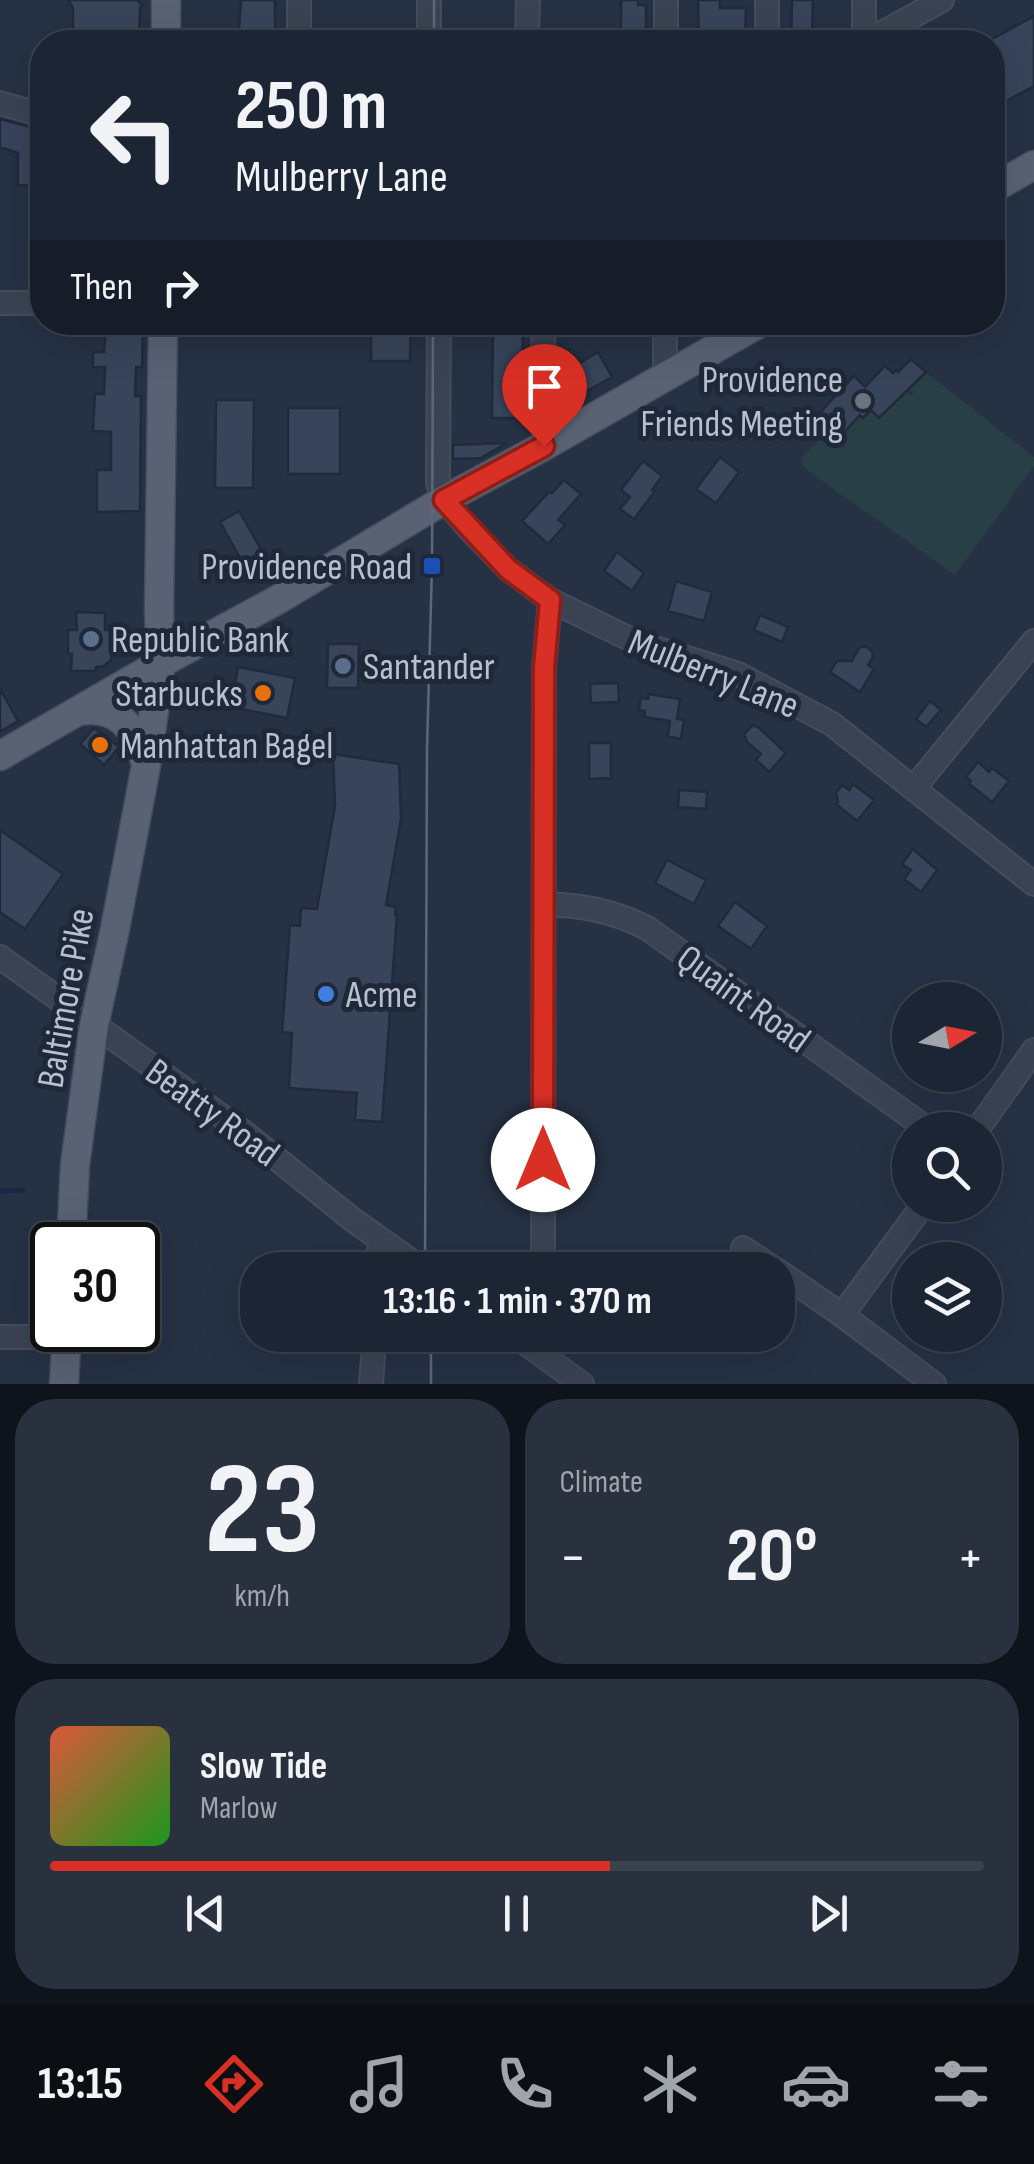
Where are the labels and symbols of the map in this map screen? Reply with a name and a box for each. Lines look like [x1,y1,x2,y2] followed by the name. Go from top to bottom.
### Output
[502,344,587,447] pin
[640,358,843,447] place label: Providence Friends Meeting
[852,390,874,412] marker: Providence Friends Meeting
[201,545,412,590] place label: Providence Road
[421,555,443,577] marker: Providence Road
[111,618,290,663] place label: Republic Bank
[622,620,805,729] street label: Mulberry Lane
[80,628,102,650] marker: Republic Bank
[363,645,495,690] place label: Santander
[332,655,354,677] marker: Santander
[115,672,243,717] place label: Starbucks
[252,682,274,704] marker: Starbucks
[120,724,333,769] place label: Manhattan Bagel
[89,734,111,756] marker: Manhattan Bagel
[29,905,104,1092] street label: Baltimore Pike
[668,936,819,1063] street label: Quaint Road
[345,973,417,1018] place label: Acme
[892,982,1002,1092] north arrow
[315,983,337,1005] marker: Acme
[137,1050,288,1177] street label: Beatty Road
[491,1108,595,1212] position arrow
[30,1222,160,1352] speed limit sign: 30

